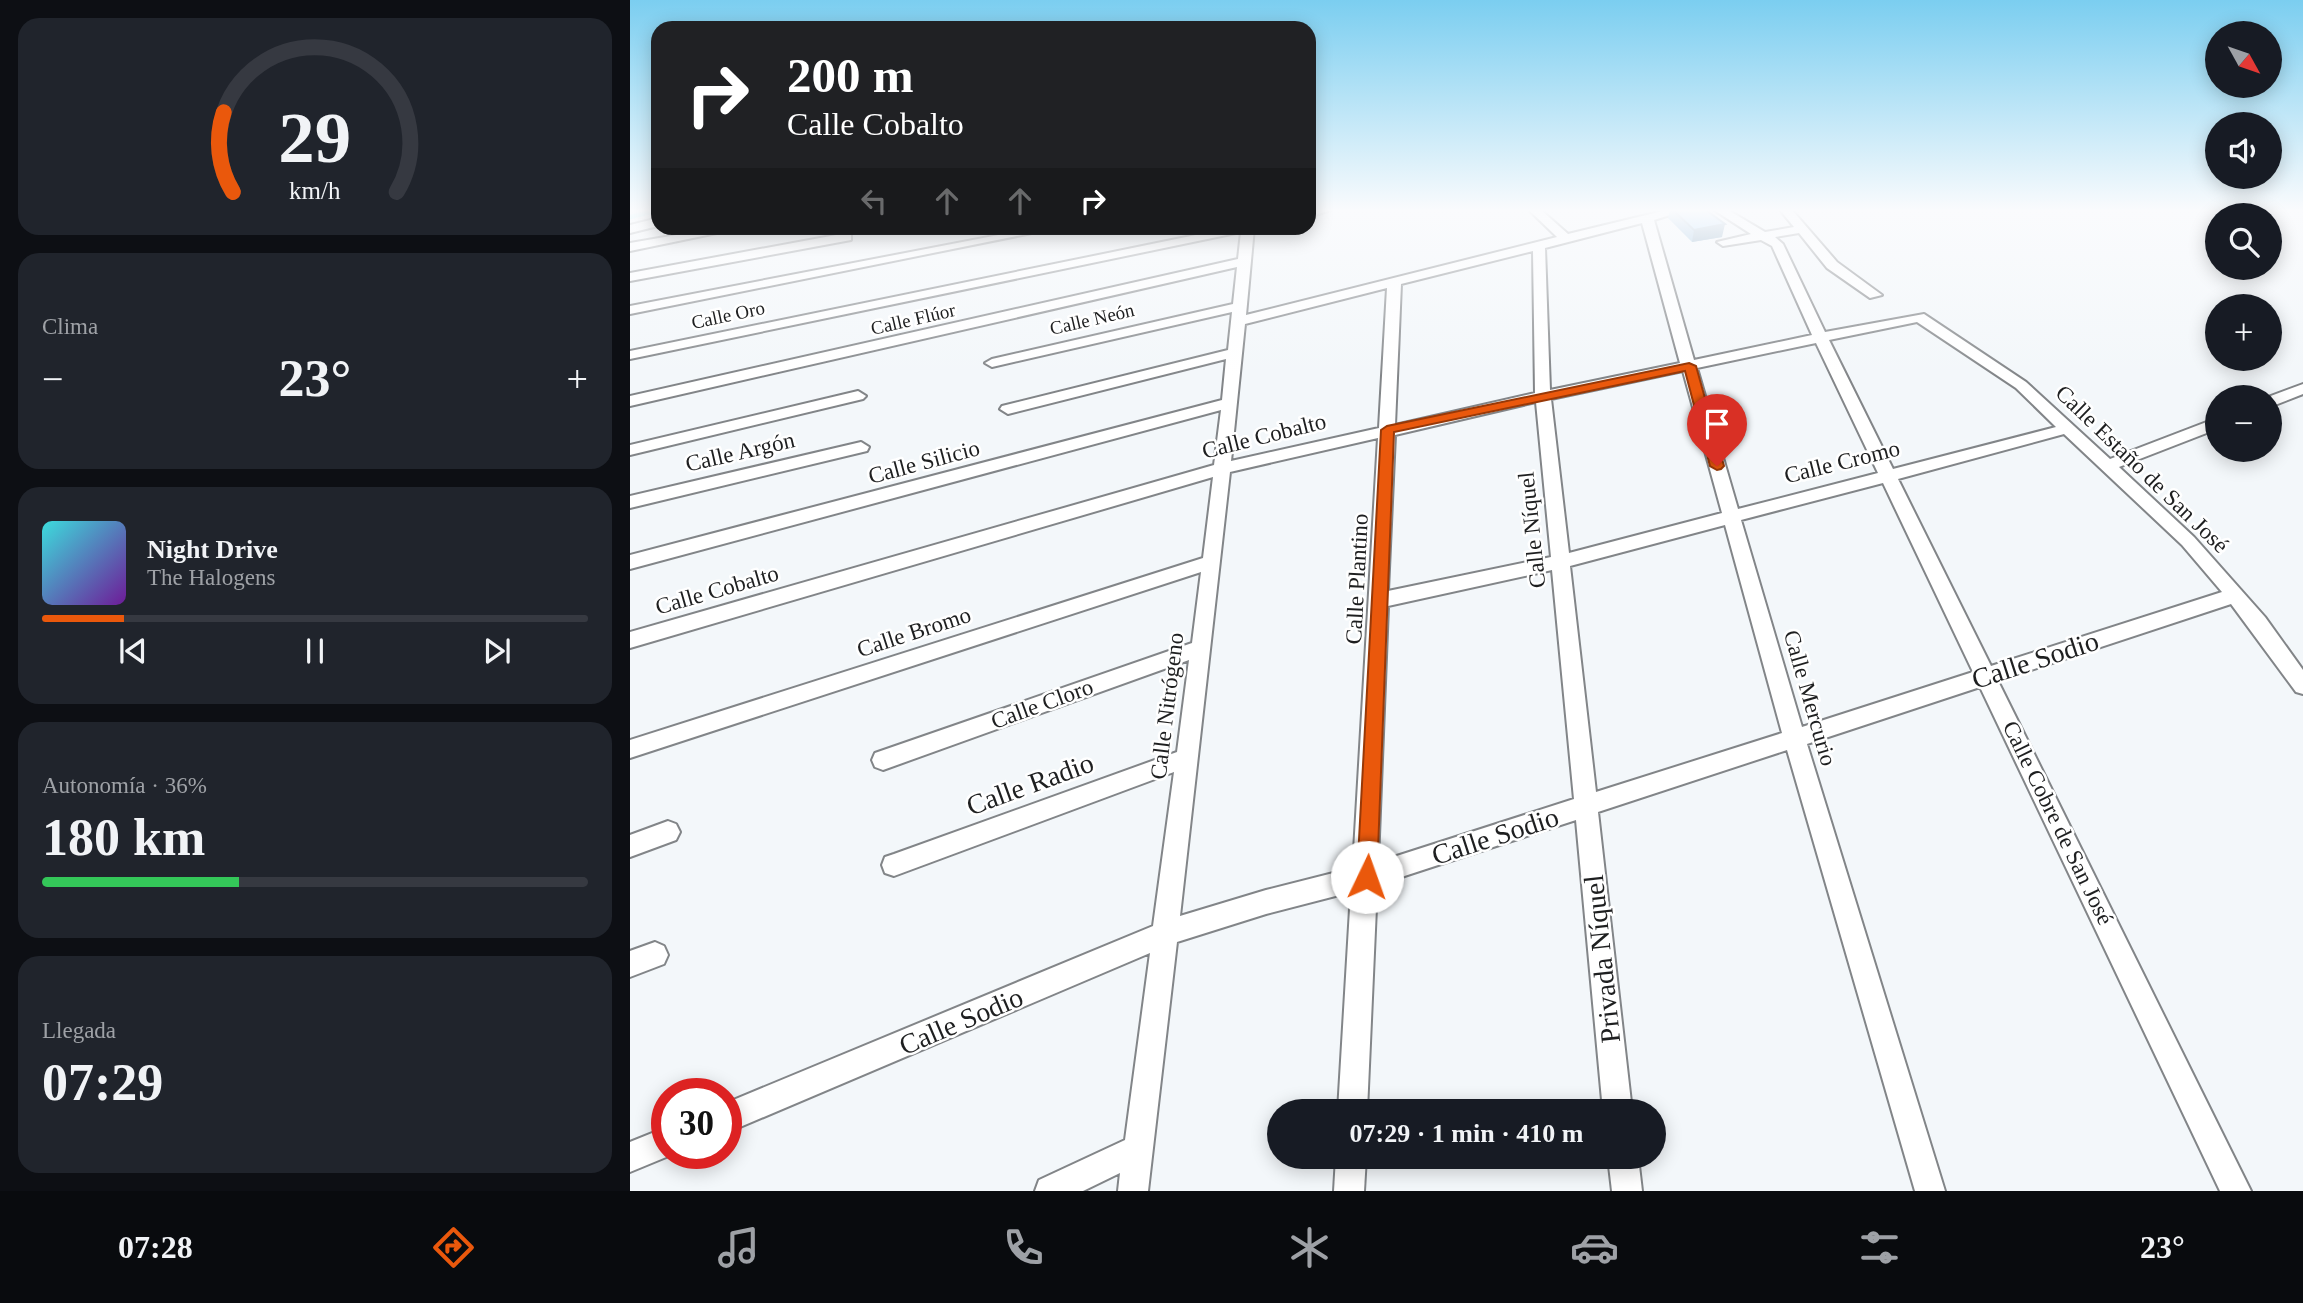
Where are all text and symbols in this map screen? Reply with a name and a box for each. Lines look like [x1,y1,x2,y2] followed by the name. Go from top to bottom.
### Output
[2205,21,2282,98] north arrow
[2205,21,2282,462] map controls
[787,48,914,103] text: 200 m
[672,49,763,140] icon: right
[279,98,351,179] text: 29
[787,106,964,142] text: Calle Cobalto
[2205,112,2282,189] button: sound
[289,177,341,204] text: km/h
[855,182,893,220] icon: left
[928,182,966,220] icon: ahead
[1001,182,1039,220] icon: ahead
[1074,182,1112,220] icon: right
[2205,203,2282,280] button: search
[2205,294,2282,371] button: +
[689,297,767,333] street label: Calle Oro
[869,299,958,339] street label: Calle Flúor
[1048,299,1137,339] street label: Calle Neón
[42,314,98,339] text: Clima
[279,350,351,407] text: 23°
[42,358,63,400] text: −
[567,358,588,400] text: +
[2051,380,2233,558] street label: Calle Estaño de San José
[2205,385,2282,462] button: −
[1687,394,1747,466] pin
[1698,405,1736,443] icon: arrive
[1199,408,1329,464] street label: Calle Cobalto
[683,427,798,477] street label: Calle Argón
[866,435,982,489] street label: Calle Silicio
[1782,436,1902,488] street label: Calle Cromo
[1513,471,1551,589] street label: Calle Níquel
[1341,513,1373,645] street label: Calle Plantino
[147,535,278,564] text: Night Drive
[652,560,782,620] street label: Calle Cobalto
[147,565,275,590] text: The Halogens
[854,602,974,662] street label: Calle Bromo
[1968,625,2102,695] street label: Calle Sodio
[1779,627,1841,769] street label: Calle Mercurio
[1146,631,1188,781] street label: Calle Nitrógeno
[114,632,152,670] icon: previous
[296,632,334,670] icon: pause
[478,632,516,670] icon: next
[988,674,1096,734] street label: Calle Cloro
[1998,717,2118,929] street label: Calle Cobre de San José
[962,747,1098,821] street label: Calle Radio
[42,773,207,798] text: Autonomía · 36%
[1428,801,1562,871] street label: Calle Sodio
[42,809,205,866] text: 180 km
[1330,840,1404,914] position arrow
[1578,873,1626,1045] street label: Privada Níquel
[894,981,1028,1061] street label: Calle Sodio
[42,1018,116,1043] text: Llegada
[42,1054,163,1111] text: 07:29
[651,1078,742,1169] speed limit sign: 30
[1350,1119,1584,1148] text: 07:29 · 1 min · 410 m
[429,1223,478,1272] icon: directions
[714,1223,763,1272] icon: music
[999,1223,1048,1272] icon: phone
[1285,1223,1334,1272] icon: climate
[1570,1223,1619,1272] icon: car
[1855,1223,1904,1272] icon: filters
[118,1229,193,1265] text: 07:28
[2140,1229,2185,1265] text: 23°

